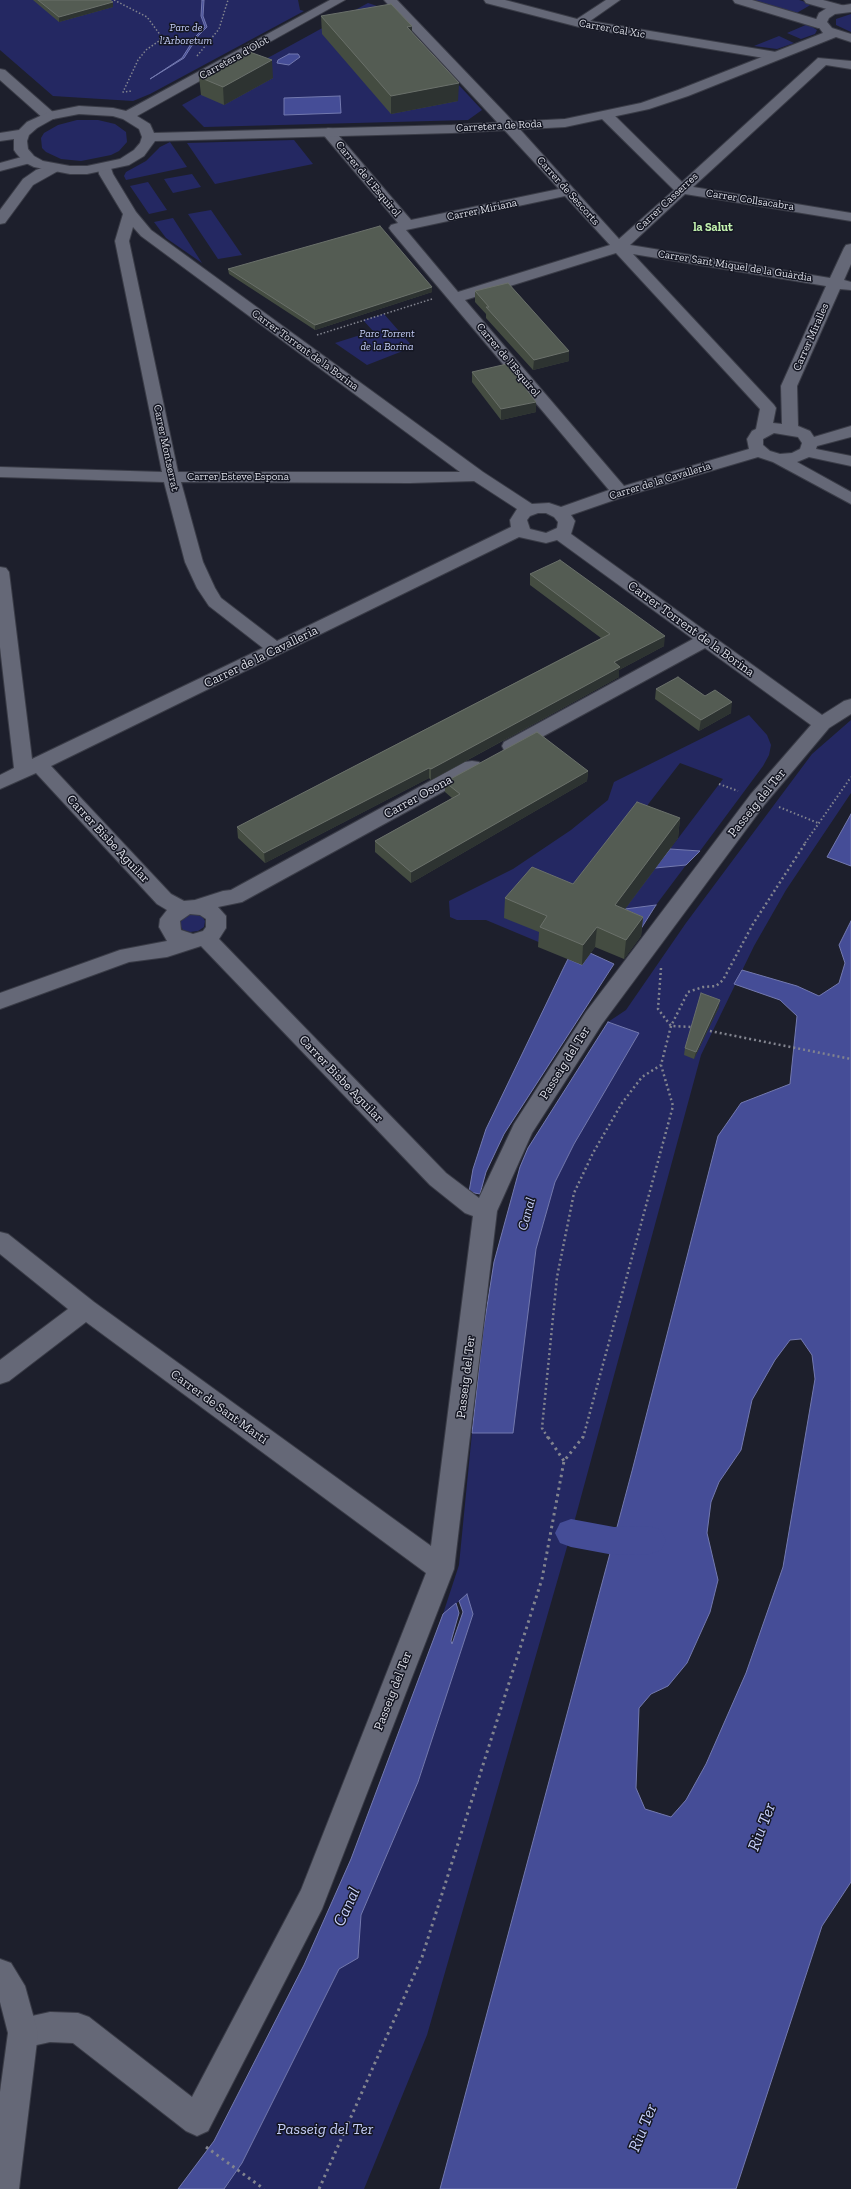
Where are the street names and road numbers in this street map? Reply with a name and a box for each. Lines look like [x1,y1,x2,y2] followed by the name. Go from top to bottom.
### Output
[578,17,646,41] street label: Carrer Cal Xic
[197,34,271,82] street label: Carretera d'Olot
[456,117,542,135] street label: Carretera de Roda
[333,139,403,219] street label: Carrer de L'Esquirol
[534,154,602,228] street label: Carrer de Sescorts
[633,170,701,234] street label: Carrer Casserres
[705,187,795,213] street label: Carrer Collsacabra
[446,196,518,224] street label: Carrer Miriana
[657,247,813,285] street label: Carrer Sant Miquel de la Guàrdia
[790,301,832,373] street label: Carrer Miralles
[249,307,361,393] street label: Carrer Torrent de la Borina
[473,320,543,400] street label: Carrer de l'Esquirol
[150,404,182,492] street label: Carrer Montserrat
[608,459,712,503] street label: Carrer de la Cavalleria
[187,470,289,484] street label: Carrer Esteve Espona
[625,578,757,680] street label: Carrer Torrent de la Borina
[202,623,320,691] street label: Carrer de la Cavalleria
[725,766,789,840] street label: Passeig del Ter
[381,772,455,822] street label: Carrer Osona
[63,792,153,886] street label: Carrer Bisbe Aguilar
[536,1024,594,1102] street label: Passeig del Ter
[296,1032,386,1126] street label: Carrer Bisbe Aguilar
[453,1335,479,1419] street label: Passeig del Ter
[167,1367,271,1447] street label: Carrer de Sant Martí
[371,1649,415,1733] street label: Passeig del Ter

